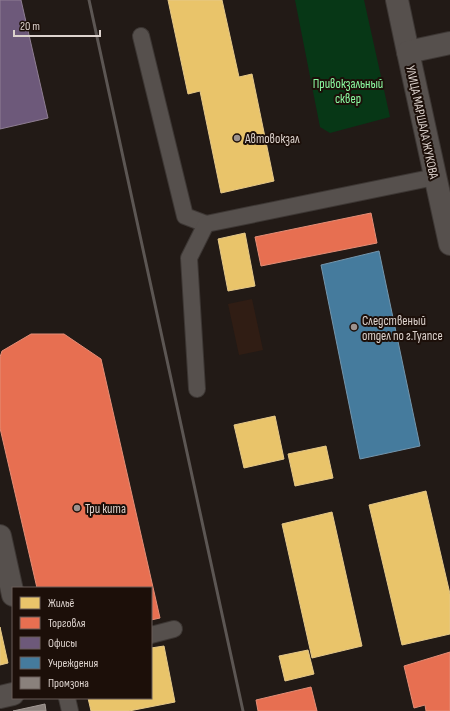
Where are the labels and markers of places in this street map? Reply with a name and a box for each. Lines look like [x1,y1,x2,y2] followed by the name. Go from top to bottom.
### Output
[244,131,300,147] place label: Автовокзал
[232,133,242,143] marker: Автовокзал
[362,313,443,344] place label: Следственый отдел по г.Туапсе
[349,322,359,332] marker: Следственый отдел по г.Туапсе
[85,501,126,517] place label: Три кита
[72,503,82,513] marker: Три кита

